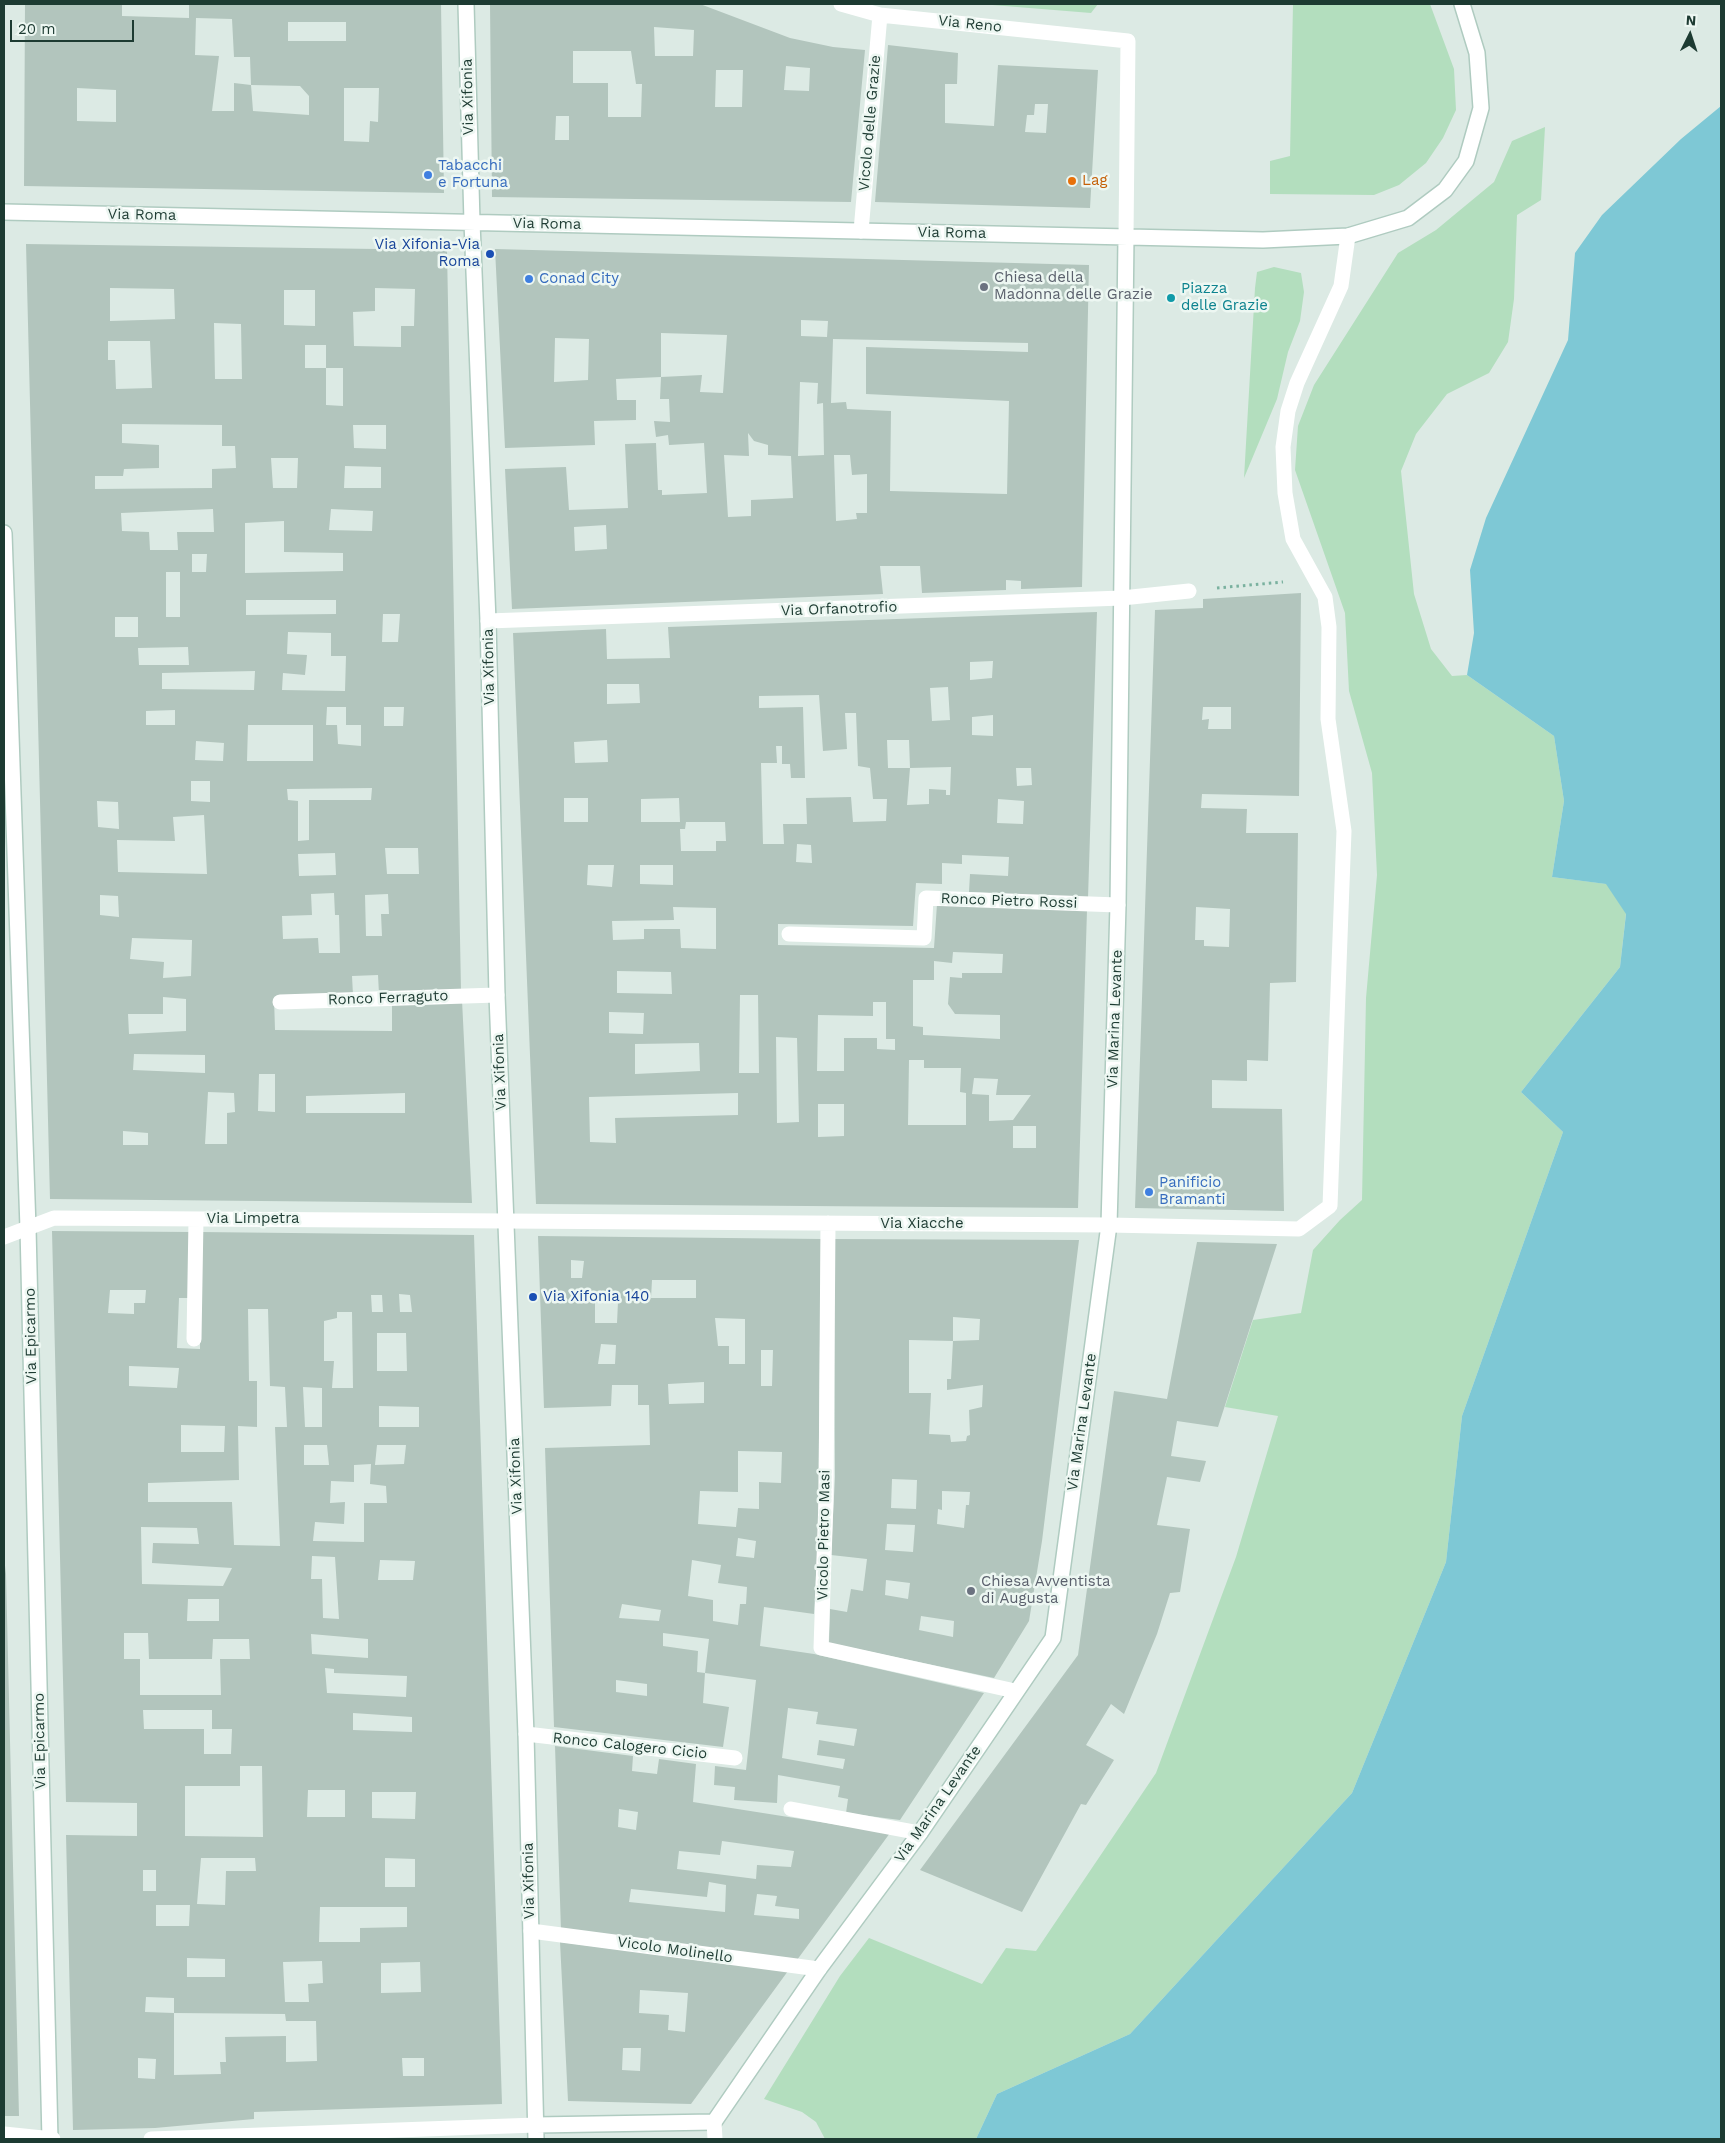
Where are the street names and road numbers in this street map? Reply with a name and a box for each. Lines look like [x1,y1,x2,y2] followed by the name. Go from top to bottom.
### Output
[937,12,1003,36] street label: Via Reno
[855,54,885,192] street label: Vicolo delle Grazie
[458,58,478,136] street label: Via Xifonia
[107,205,177,225] street label: Via Roma
[512,214,582,234] street label: Via Roma
[917,223,987,243] street label: Via Roma
[780,598,898,620] street label: Via Orfanotrofio
[479,628,499,706] street label: Via Xifonia
[940,890,1078,912] street label: Ronco Pietro Rossi
[1104,949,1126,1089] street label: Via Marina Levante
[327,987,449,1009] street label: Ronco Ferraguto
[490,1033,510,1111] street label: Via Xifonia
[206,1210,300,1228] street label: Via Limpetra
[880,1215,964,1233] street label: Via Xiacche
[21,1288,41,1384] street label: Via Epicarmo
[1063,1352,1101,1492] street label: Via Marina Levante
[506,1437,526,1515] street label: Via Xifonia
[814,1469,834,1601] street label: Vicolo Pietro Masi
[30,1693,50,1789] street label: Via Epicarmo
[552,1729,708,1763] street label: Ronco Calogero Cicio
[891,1742,985,1866] street label: Via Marina Levante
[519,1842,539,1920] street label: Via Xifonia
[616,1933,734,1967] street label: Vicolo Molinello

